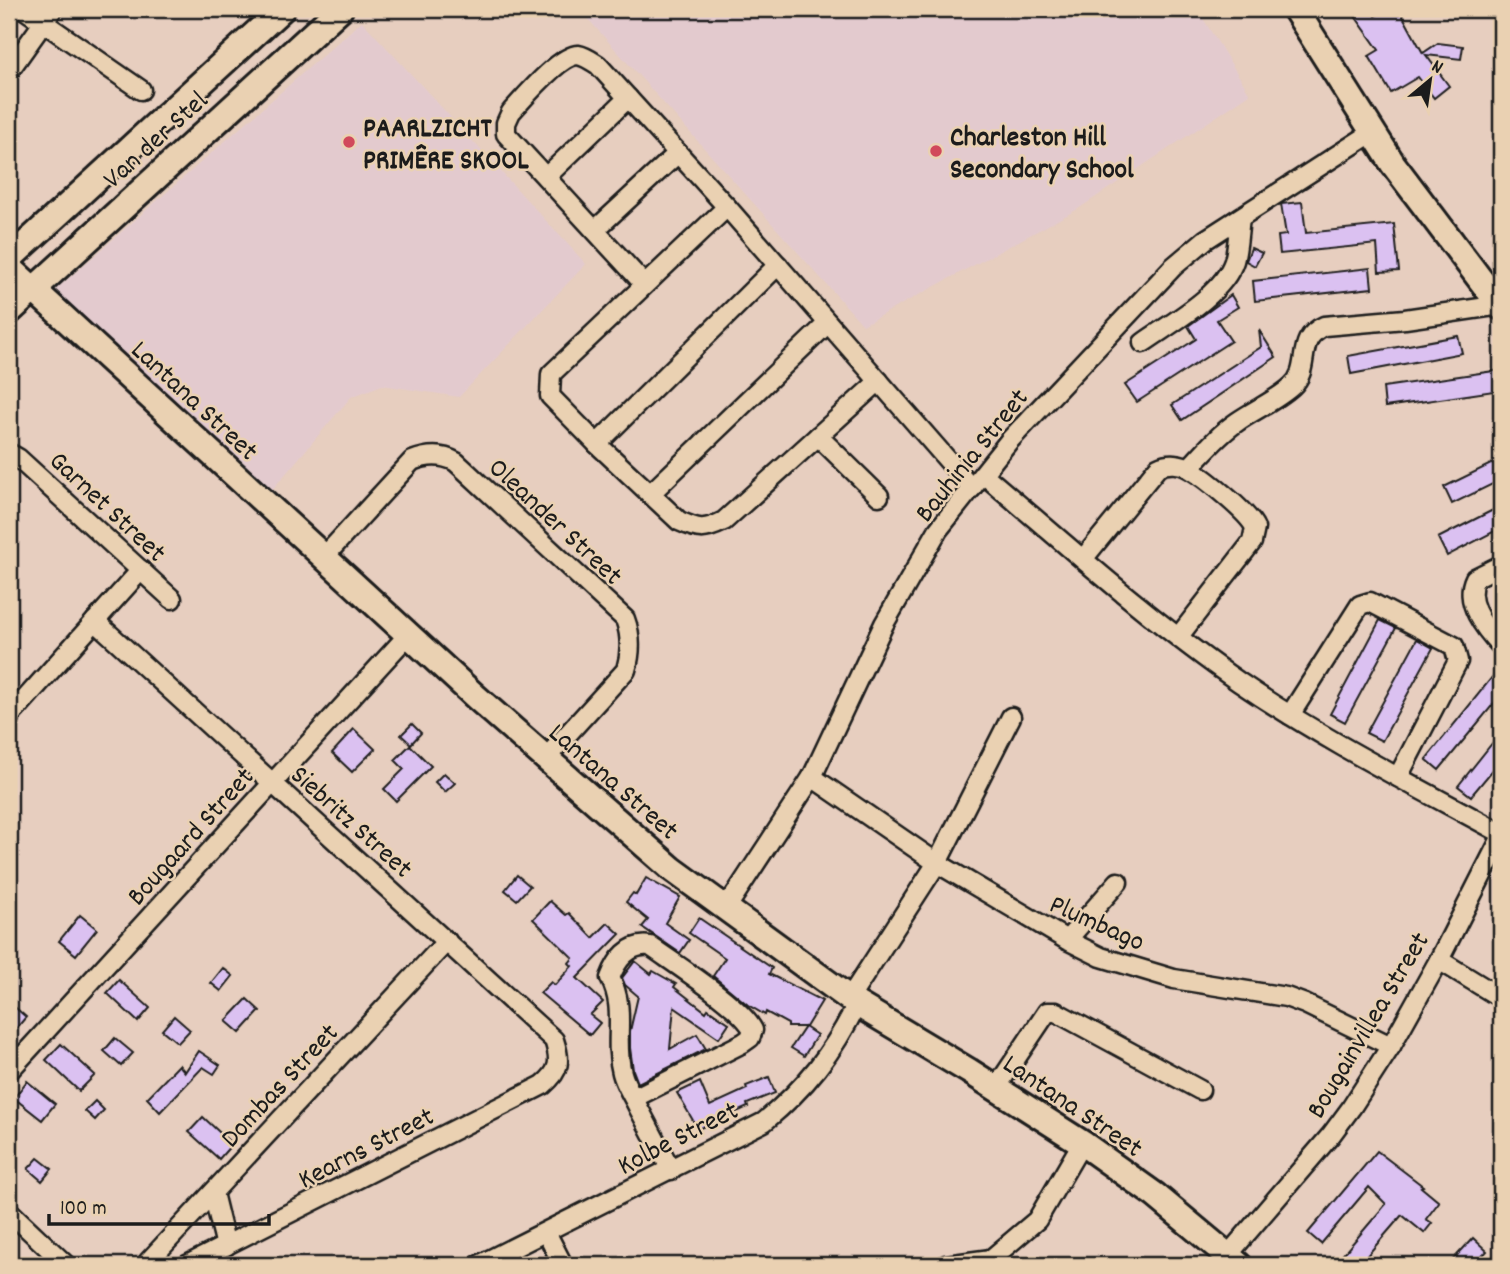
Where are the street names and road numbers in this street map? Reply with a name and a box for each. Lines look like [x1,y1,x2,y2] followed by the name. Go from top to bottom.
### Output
[96,83,219,200] street label: Van der Stel
[120,333,265,472] street label: Lantana Street
[907,382,1040,533] street label: Bauhinia Street
[38,444,173,574] street label: Garnet Street
[477,451,630,597] street label: Oleander Street
[538,716,686,852] street label: Lantana Street
[279,758,420,890] street label: Siebritz Street
[120,760,266,916] street label: Bougaard Street
[1042,887,1150,964] street label: Plumbago
[1299,926,1442,1127] street label: Bougainvillea Street
[213,1016,350,1159] street label: Dombas Street
[993,1046,1149,1170] street label: Lantana Street
[612,1093,747,1188] street label: Kolbe Street
[292,1099,442,1202] street label: Kearns Street

